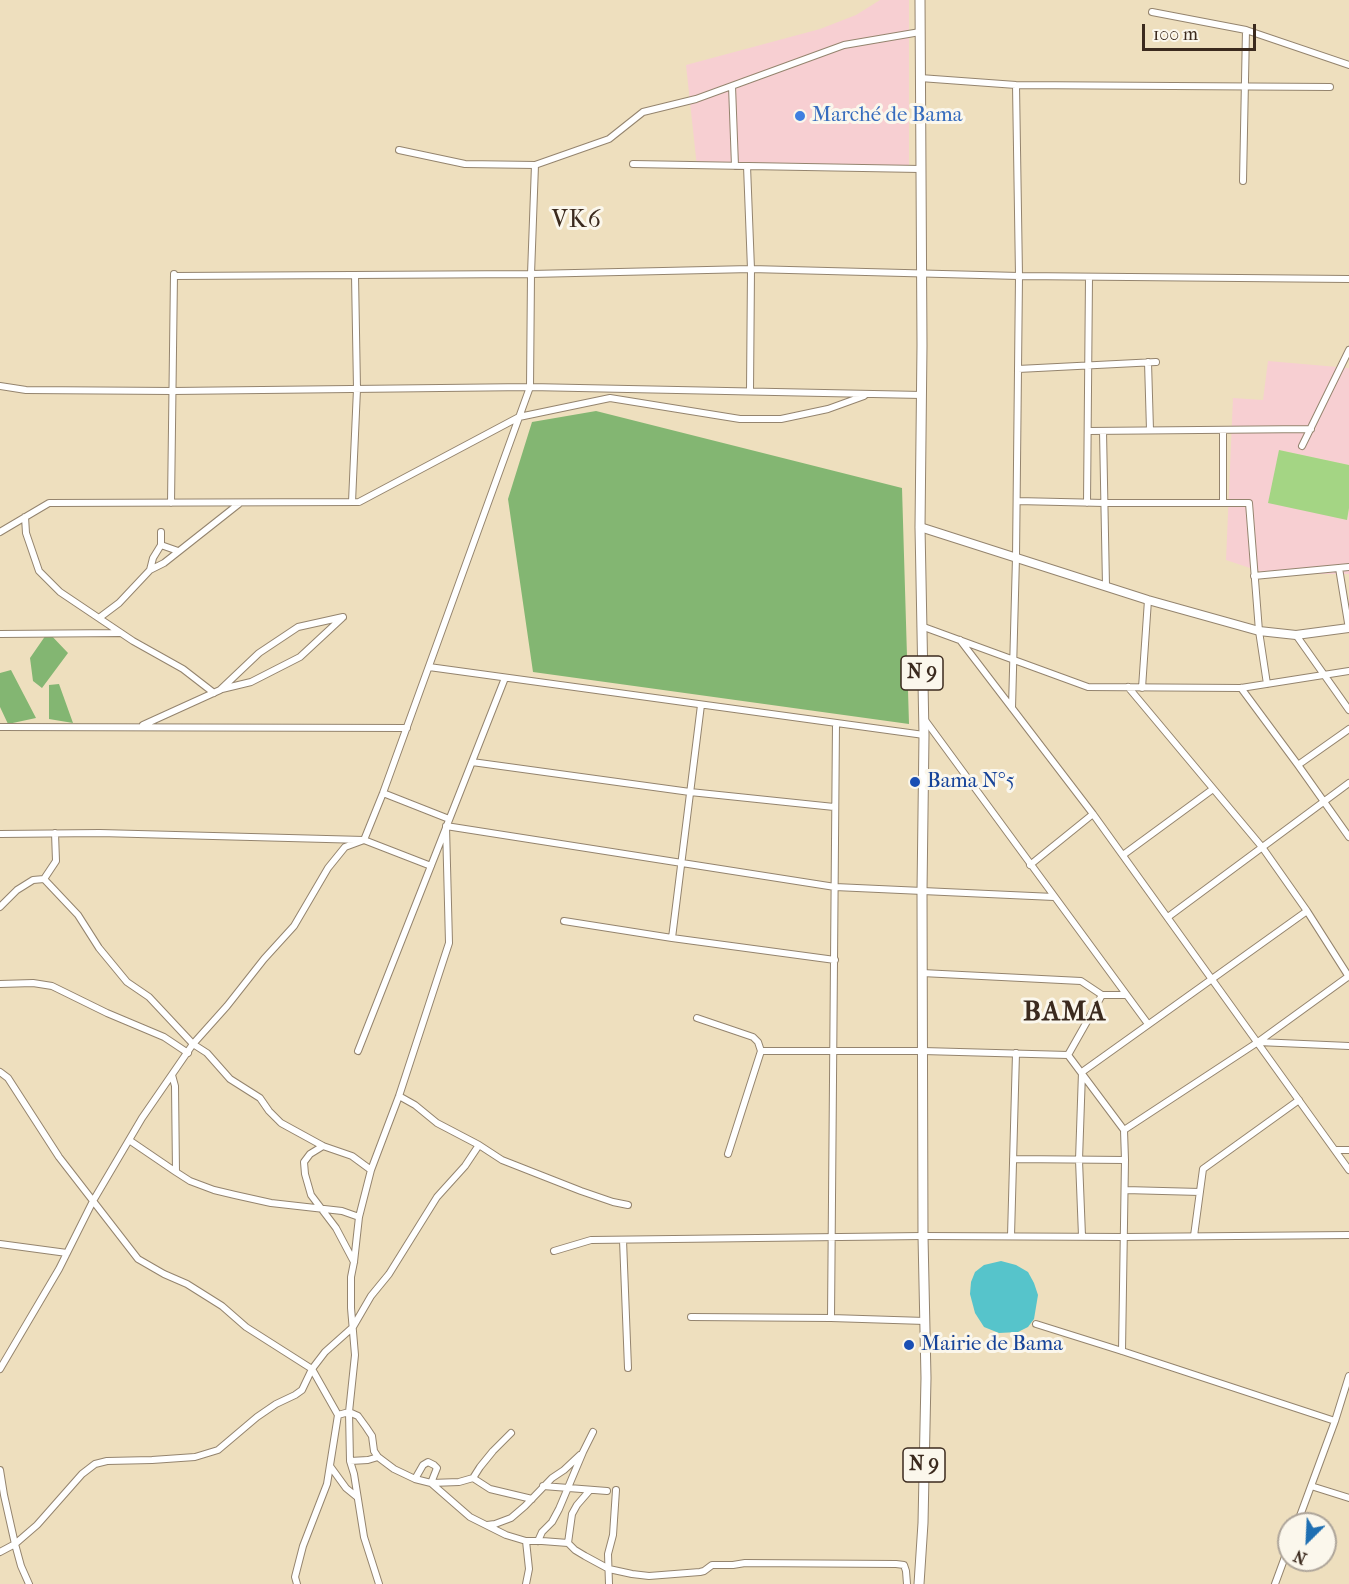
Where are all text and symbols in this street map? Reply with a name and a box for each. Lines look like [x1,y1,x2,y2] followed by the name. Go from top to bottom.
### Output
[1145,12,1259,50] scale bar
[1153,24,1198,45] text: 100 m
[812,103,962,129] place label: Marché de Bama
[793,109,807,123] marker: Marché de Bama
[552,207,602,235] district label: VK6
[901,656,943,690] road number: N 9
[927,769,1015,795] place label: Bama N°5
[908,775,922,789] marker: Bama N°5
[1023,997,1107,1029] district label: BAMA
[921,1332,1063,1358] place label: Mairie de Bama
[902,1338,916,1352] marker: Mairie de Bama
[903,1448,945,1482] road number: N 9
[1277,1512,1337,1572] north arrow
[1291,1546,1310,1568] text: N

